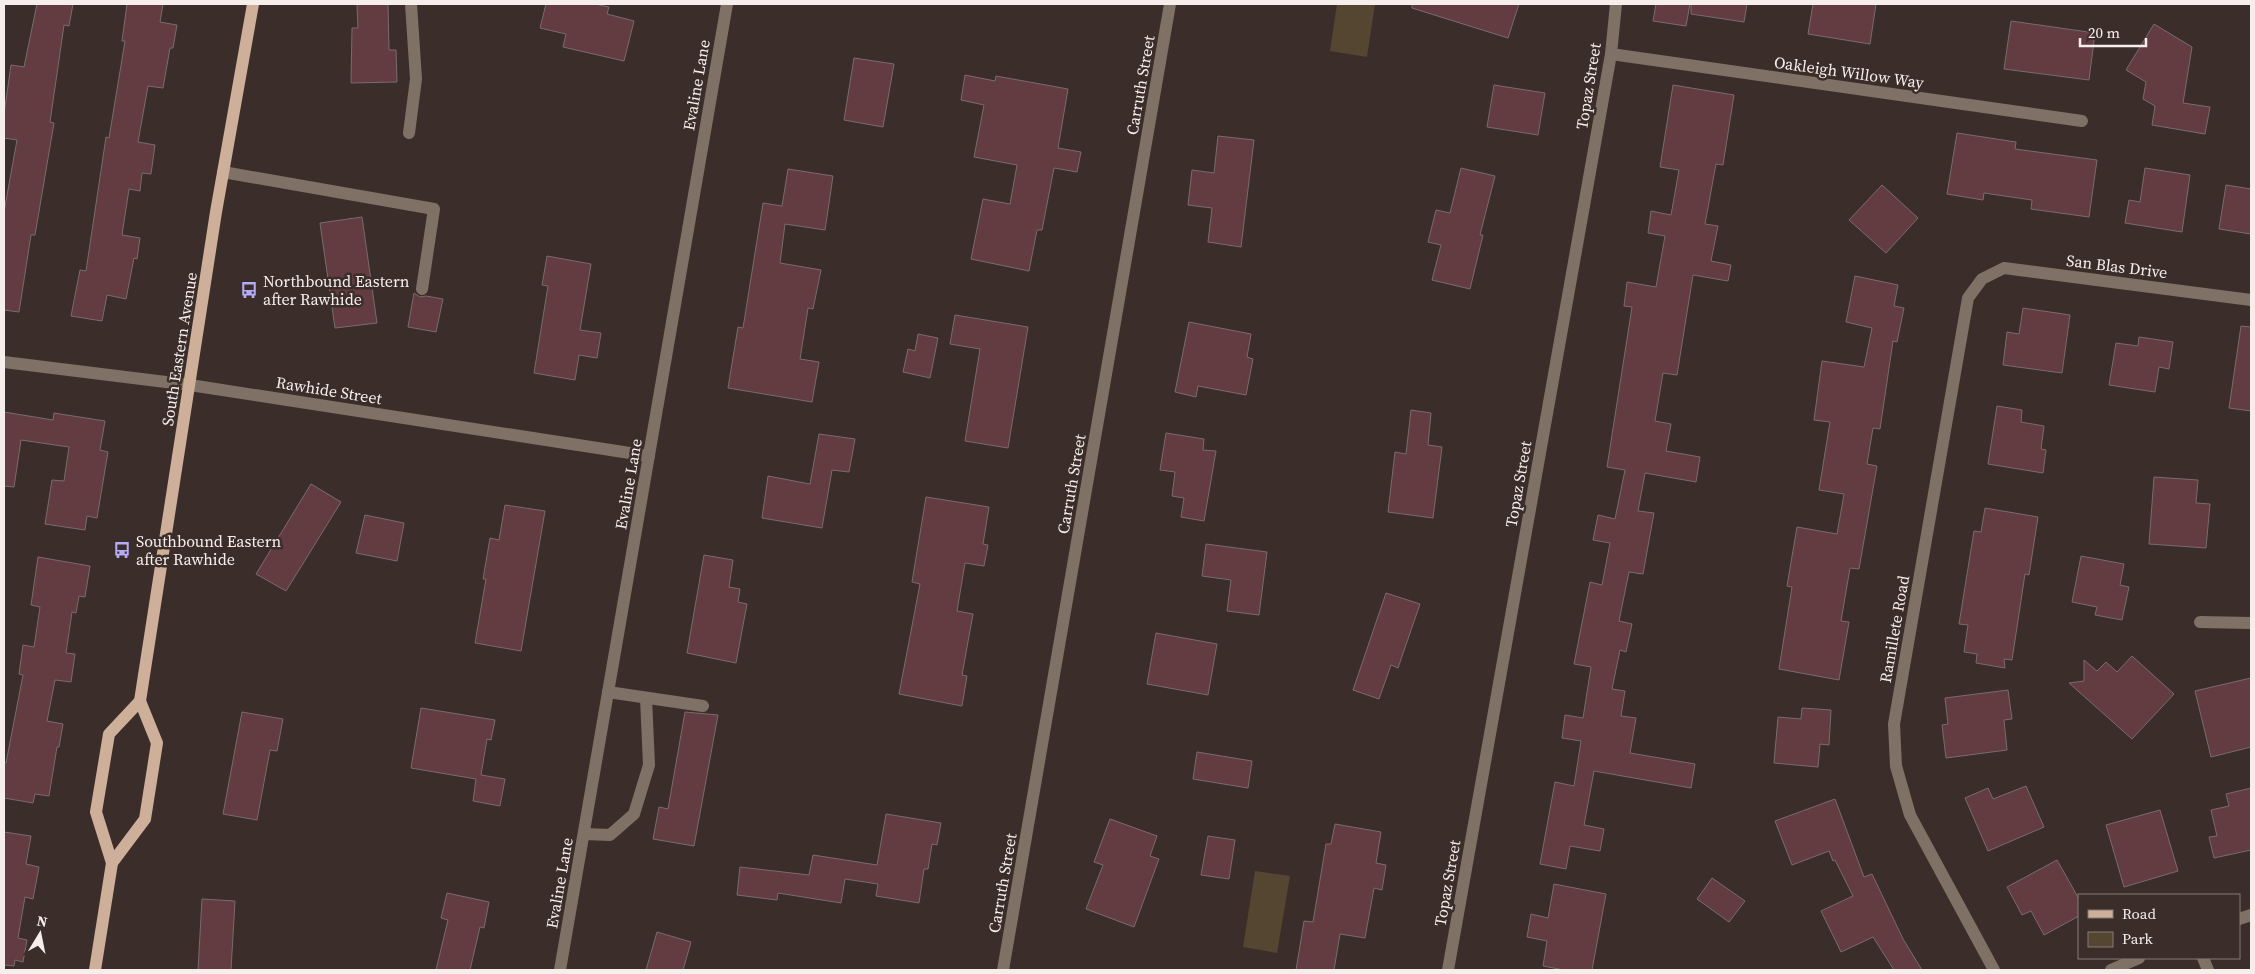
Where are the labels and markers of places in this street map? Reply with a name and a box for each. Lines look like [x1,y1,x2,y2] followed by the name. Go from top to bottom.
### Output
[263,270,410,310] place label: Northbound Eastern after Rawhide
[239,280,259,300] bus stop icon: Northbound Eastern after Rawhide
[136,530,282,570] place label: Southbound Eastern after Rawhide
[112,540,132,560] bus stop icon: Southbound Eastern after Rawhide

